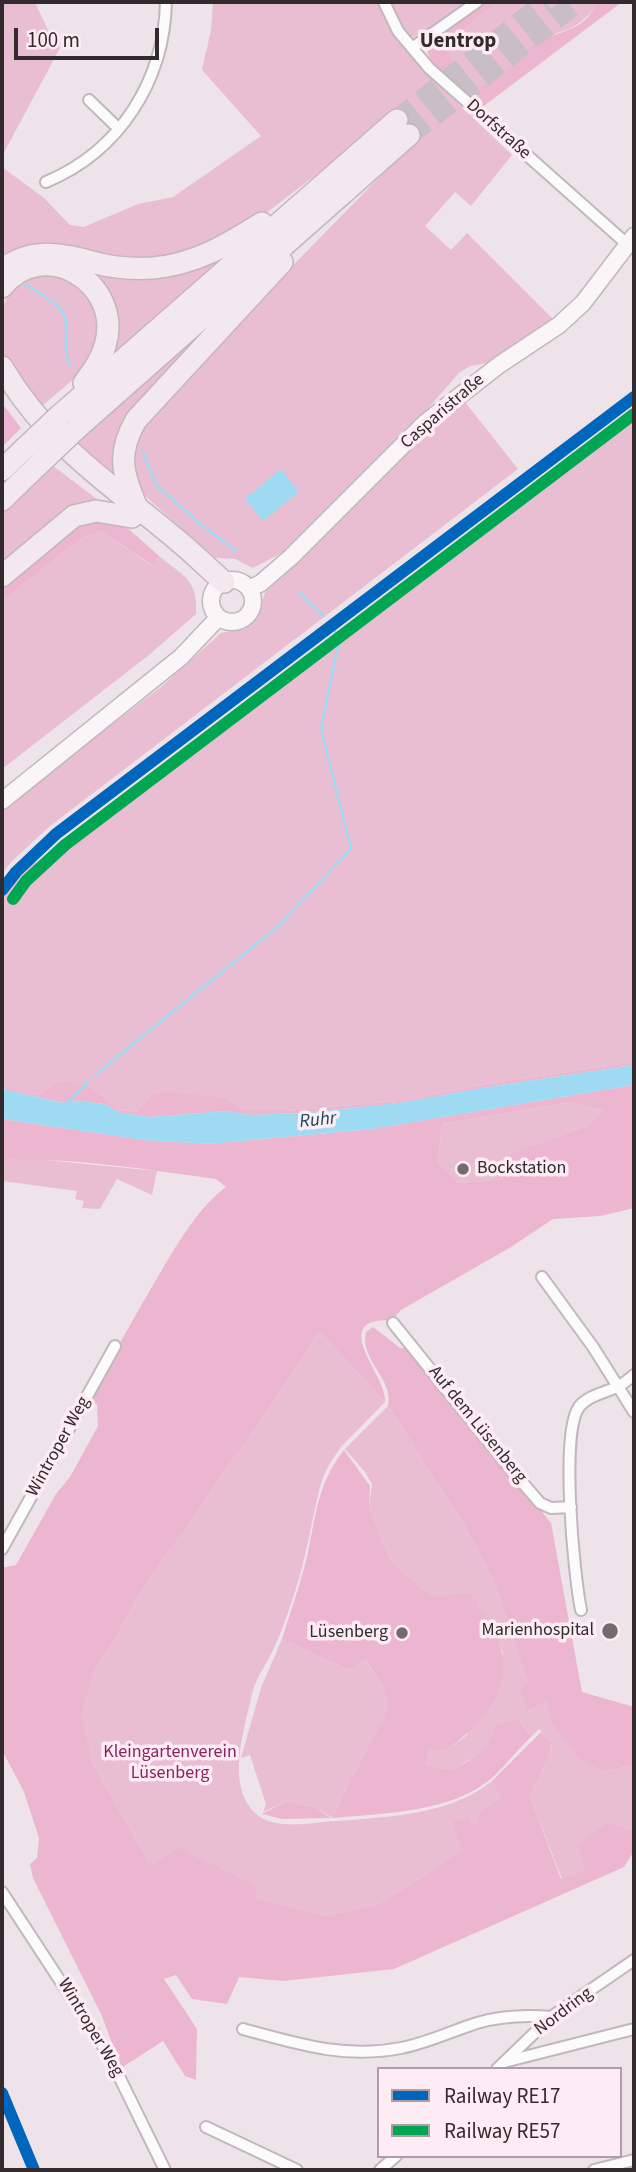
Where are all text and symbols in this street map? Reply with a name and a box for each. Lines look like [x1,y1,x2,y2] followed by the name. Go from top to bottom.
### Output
[18,14,163,58] scale bar
[27,25,80,55] text: 100 m
[420,29,496,55] district label: Uentrop
[461,95,535,165] street label: Dorfstraße
[397,370,489,454] street label: Casparistraße
[298,1108,338,1134] water label: Ruhr
[477,1158,566,1180] place label: Bockstation
[455,1161,471,1177] marker: Bockstation
[423,1362,531,1488] street label: Auf dem Lüsenberg
[23,1393,95,1501] street label: Wintroper Weg
[482,1620,594,1642] place label: Marienhospital
[600,1621,620,1641] marker: Marienhospital
[309,1622,388,1644] place label: Lüsenberg
[394,1625,410,1641] marker: Lüsenberg
[103,1742,237,1784] park label: Kleingartenverein Lüsenberg
[52,1975,128,2081] street label: Wintroper Weg
[531,1983,597,2041] street label: Nordring
[377,2067,622,2158] legend
[444,2081,560,2111] text: Railway RE17
[444,2116,560,2146] text: Railway RE57

